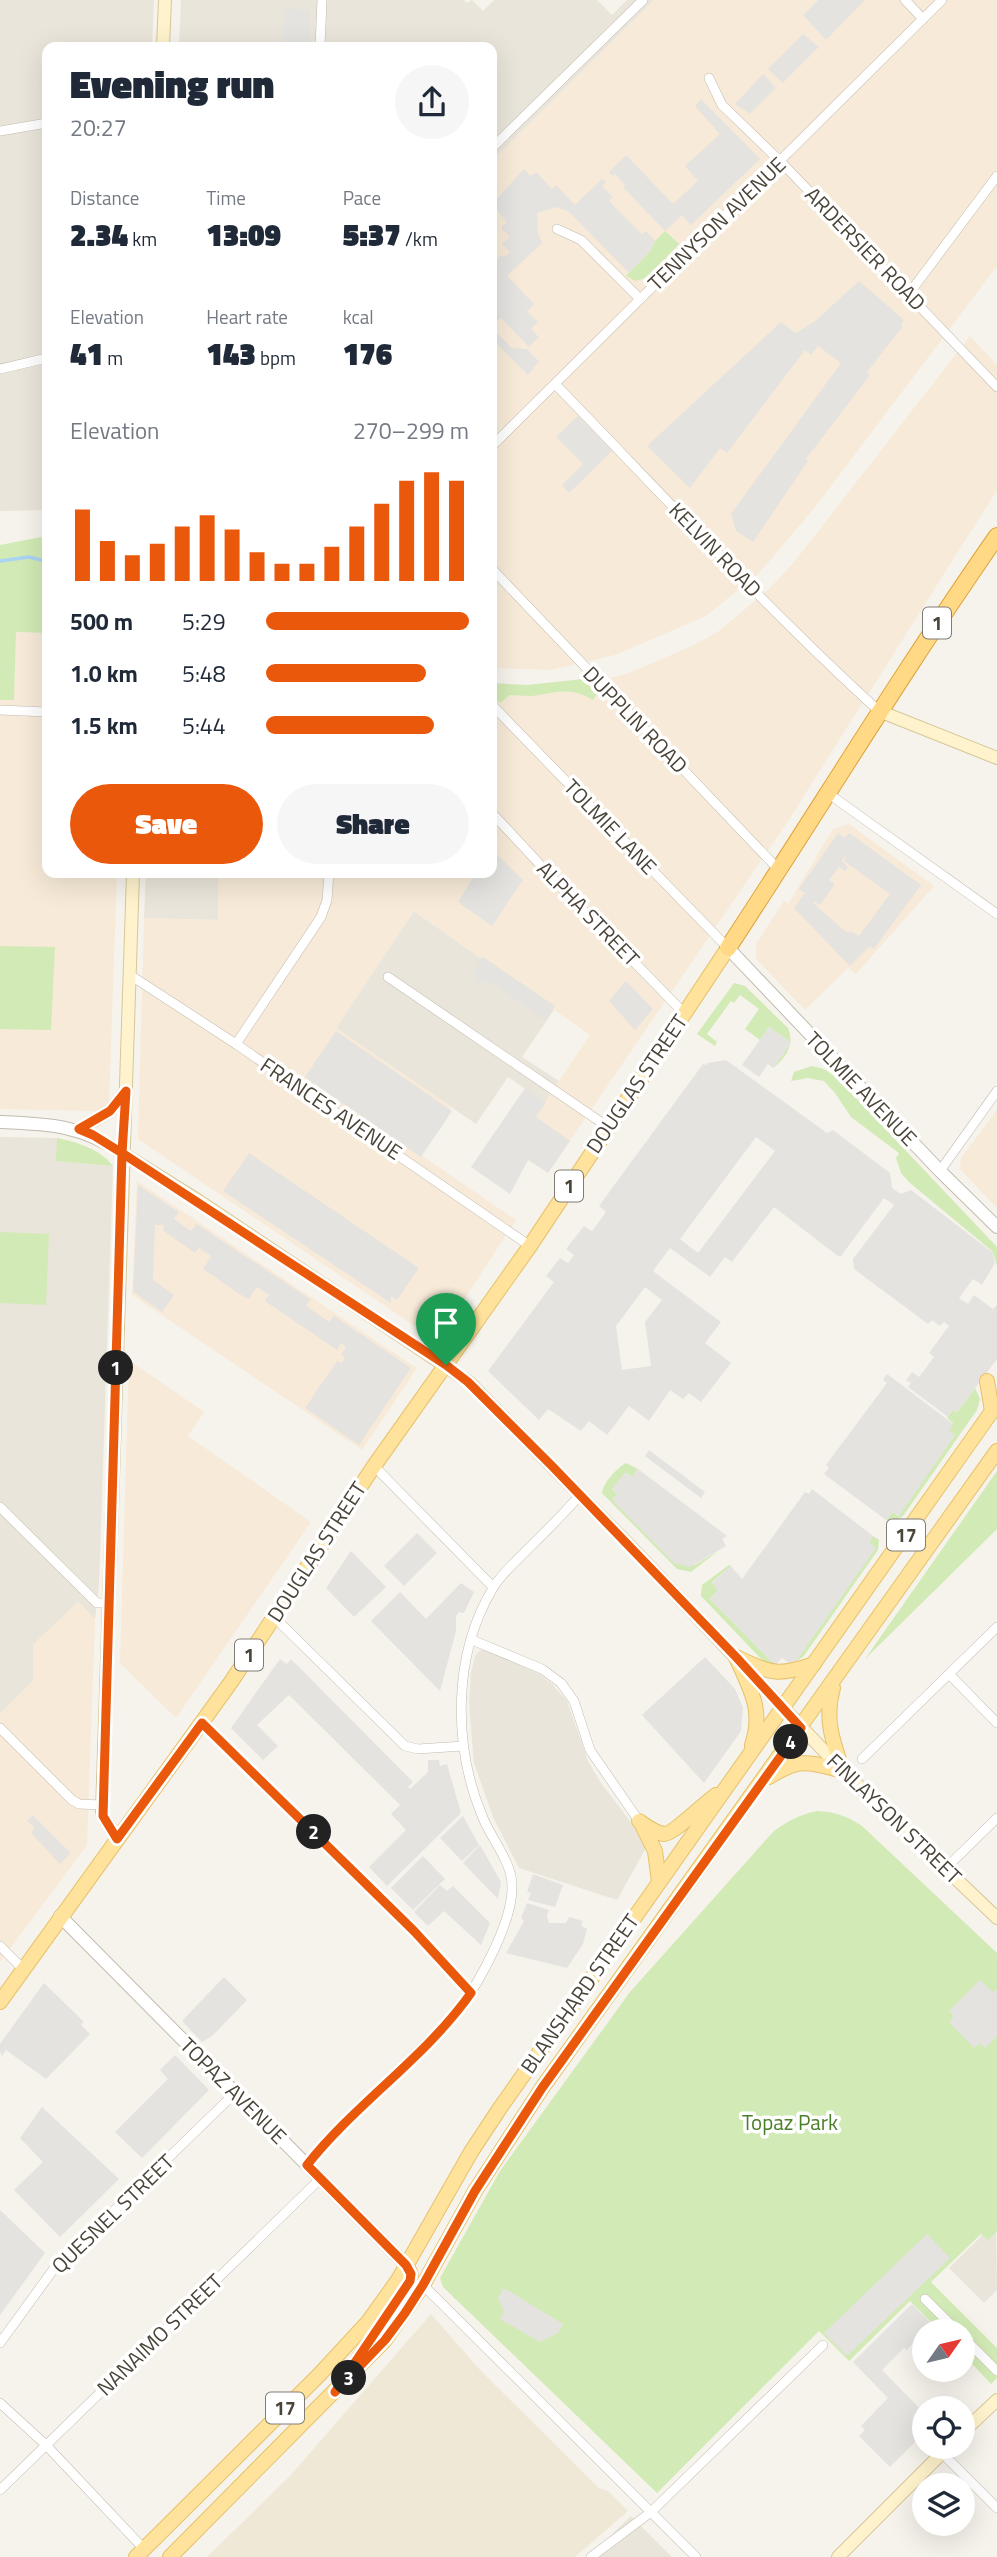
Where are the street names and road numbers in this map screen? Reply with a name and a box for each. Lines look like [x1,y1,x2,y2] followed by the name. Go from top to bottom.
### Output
[640,149,793,298] street label: TENNYSON AVENUE
[798,179,933,318] street label: ARDERSIER ROAD
[662,495,769,604] street label: KELVIN ROAD
[923,608,951,638] road number: 1
[576,658,695,780] street label: DUPPLIN ROAD
[557,771,665,881] street label: TOLMIE LANE
[530,853,647,973] street label: ALPHA STREET
[578,1007,695,1160] street label: DOUGLAS STREET
[799,1024,925,1153] street label: TOLMIE AVENUE
[254,1049,409,1167] street label: FRANCES AVENUE
[555,1170,583,1202] road number: 1
[259,1475,374,1628] street label: DOUGLAS STREET
[887,1520,925,1550] road number: 17
[235,1639,263,1670] road number: 1
[820,1745,969,1891] street label: FINLAYSON STREET
[512,1907,646,2080] street label: BLANSHARD STREET
[173,2030,294,2151] street label: TOPAZ AVENUE
[43,2146,181,2281] street label: QUESNEL STREET
[89,2266,230,2403] street label: NANAIMO STREET
[266,2392,304,2424] road number: 17

